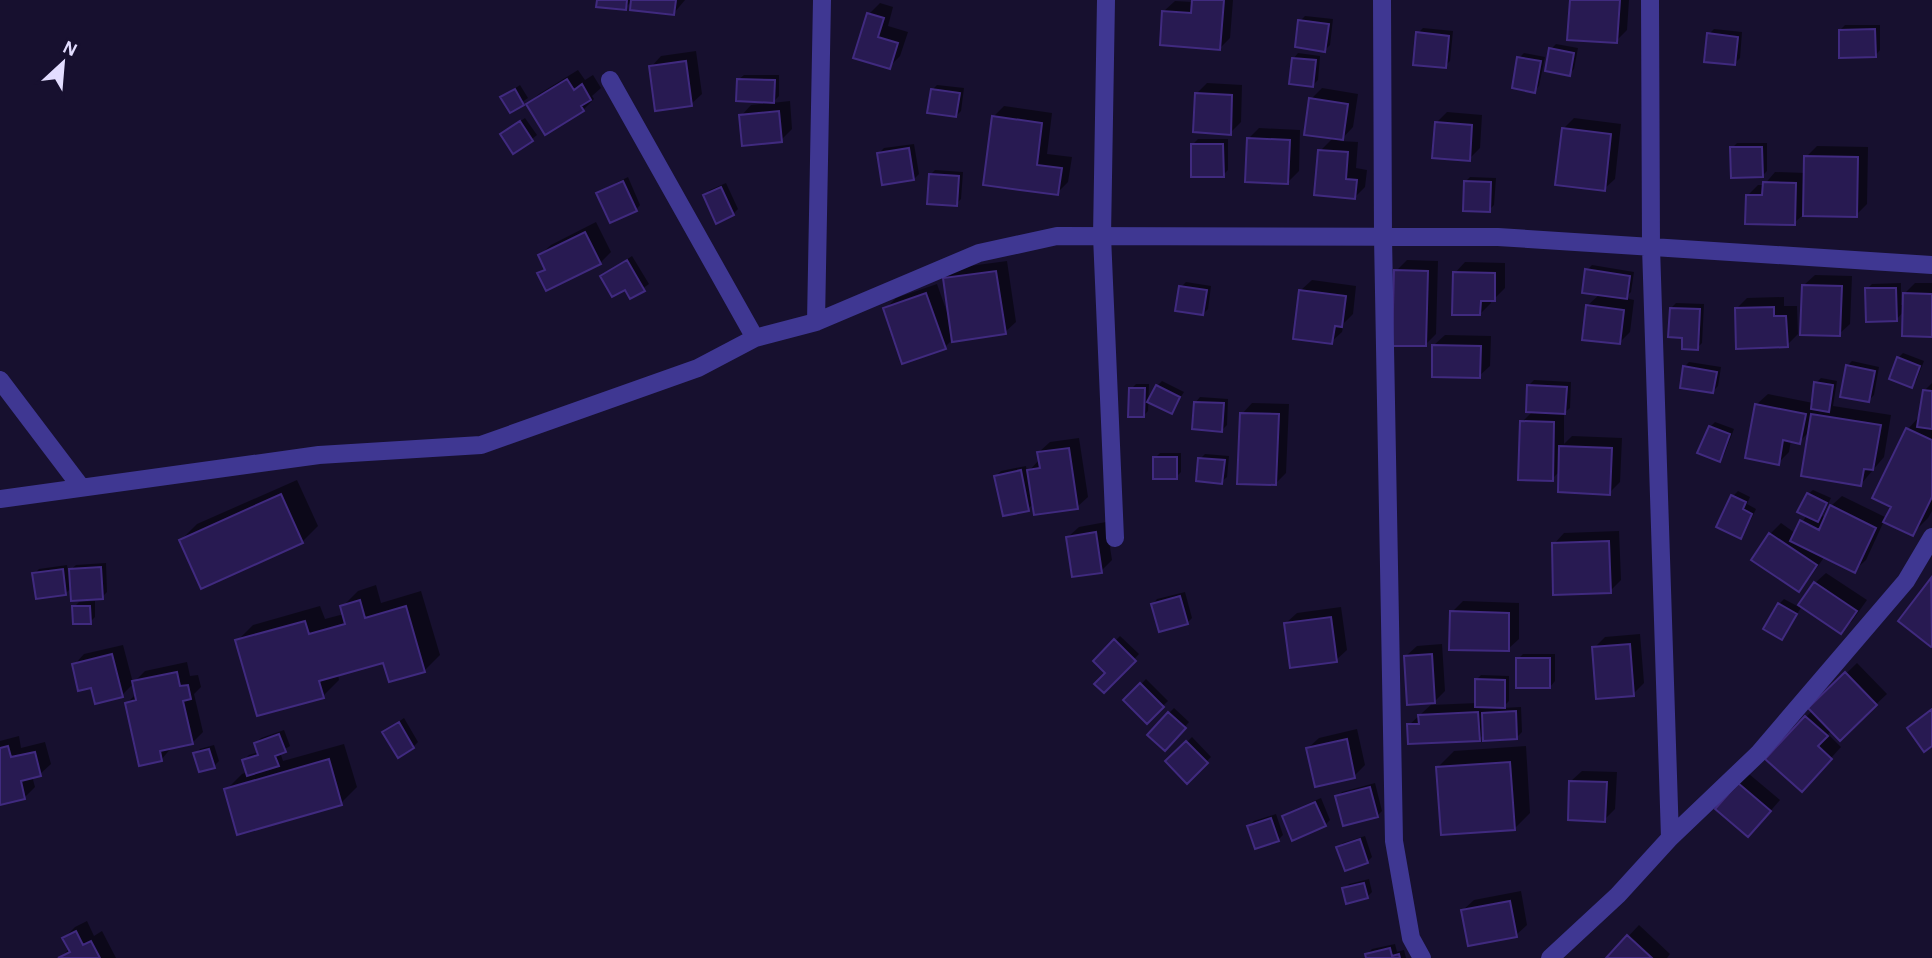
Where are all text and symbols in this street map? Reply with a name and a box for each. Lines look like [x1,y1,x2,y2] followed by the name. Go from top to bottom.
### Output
[28,28,98,98] north arrow
[60,38,80,61] text: N

